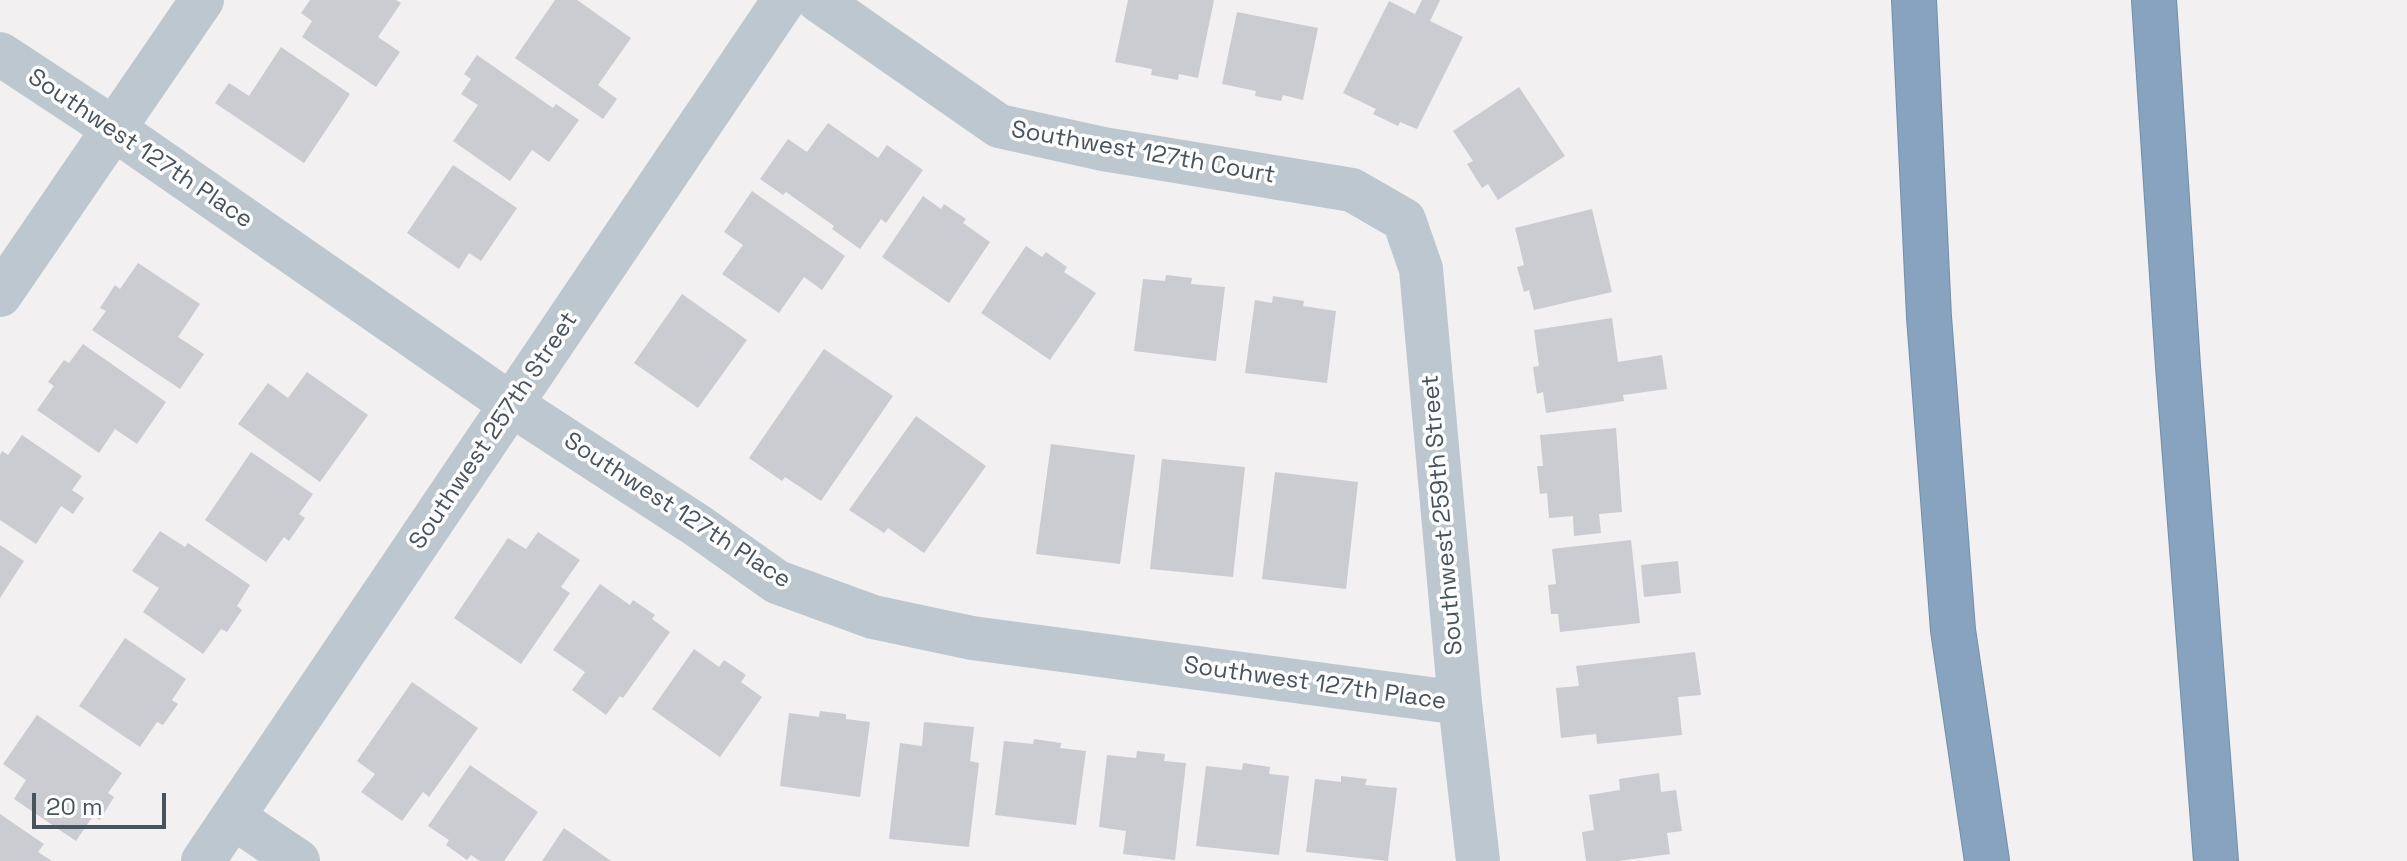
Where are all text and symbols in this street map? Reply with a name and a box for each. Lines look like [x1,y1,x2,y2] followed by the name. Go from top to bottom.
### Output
[22,63,258,235] street label: Southwest 127th Place
[1009,116,1277,190] street label: Southwest 127th Court
[404,307,584,555] street label: Southwest 257th Street
[1416,374,1470,656] street label: Southwest 259th Street
[558,427,796,595] street label: Southwest 127th Place
[1182,651,1448,717] street label: Southwest 127th Place
[36,777,170,827] scale bar
[46,791,103,822] text: 20 m

